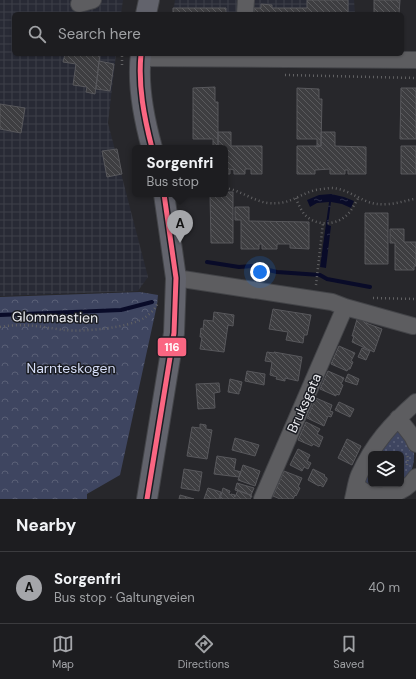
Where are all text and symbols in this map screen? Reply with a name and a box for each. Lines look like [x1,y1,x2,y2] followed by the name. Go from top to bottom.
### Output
[12,12,404,56] search box
[26,23,48,45] icon: search
[58,24,141,44] text: Search here
[132,145,228,197] popup
[147,153,213,173] text: Sorgenfri
[147,173,199,190] text: Bus stop
[167,210,193,243] pin: A
[250,262,270,282] your location
[12,307,98,327] street label: Glommastien
[157,337,187,357] line badge: 116
[165,340,180,354] text: 116
[27,359,115,377] park label: Narnteskogen
[283,370,325,436] street label: Bruksgata
[368,451,404,487] map controls
[368,451,404,487] button: layers
[16,514,76,536] text: Nearby
[54,569,121,589] text: Sorgenfri
[24,579,34,596] text: A
[368,579,400,596] text: 40 m
[54,589,195,606] text: Bus stop · Galtungveien
[52,633,74,671] tab: Map
[178,633,230,671] tab: Directions
[333,633,364,671] tab: Saved

